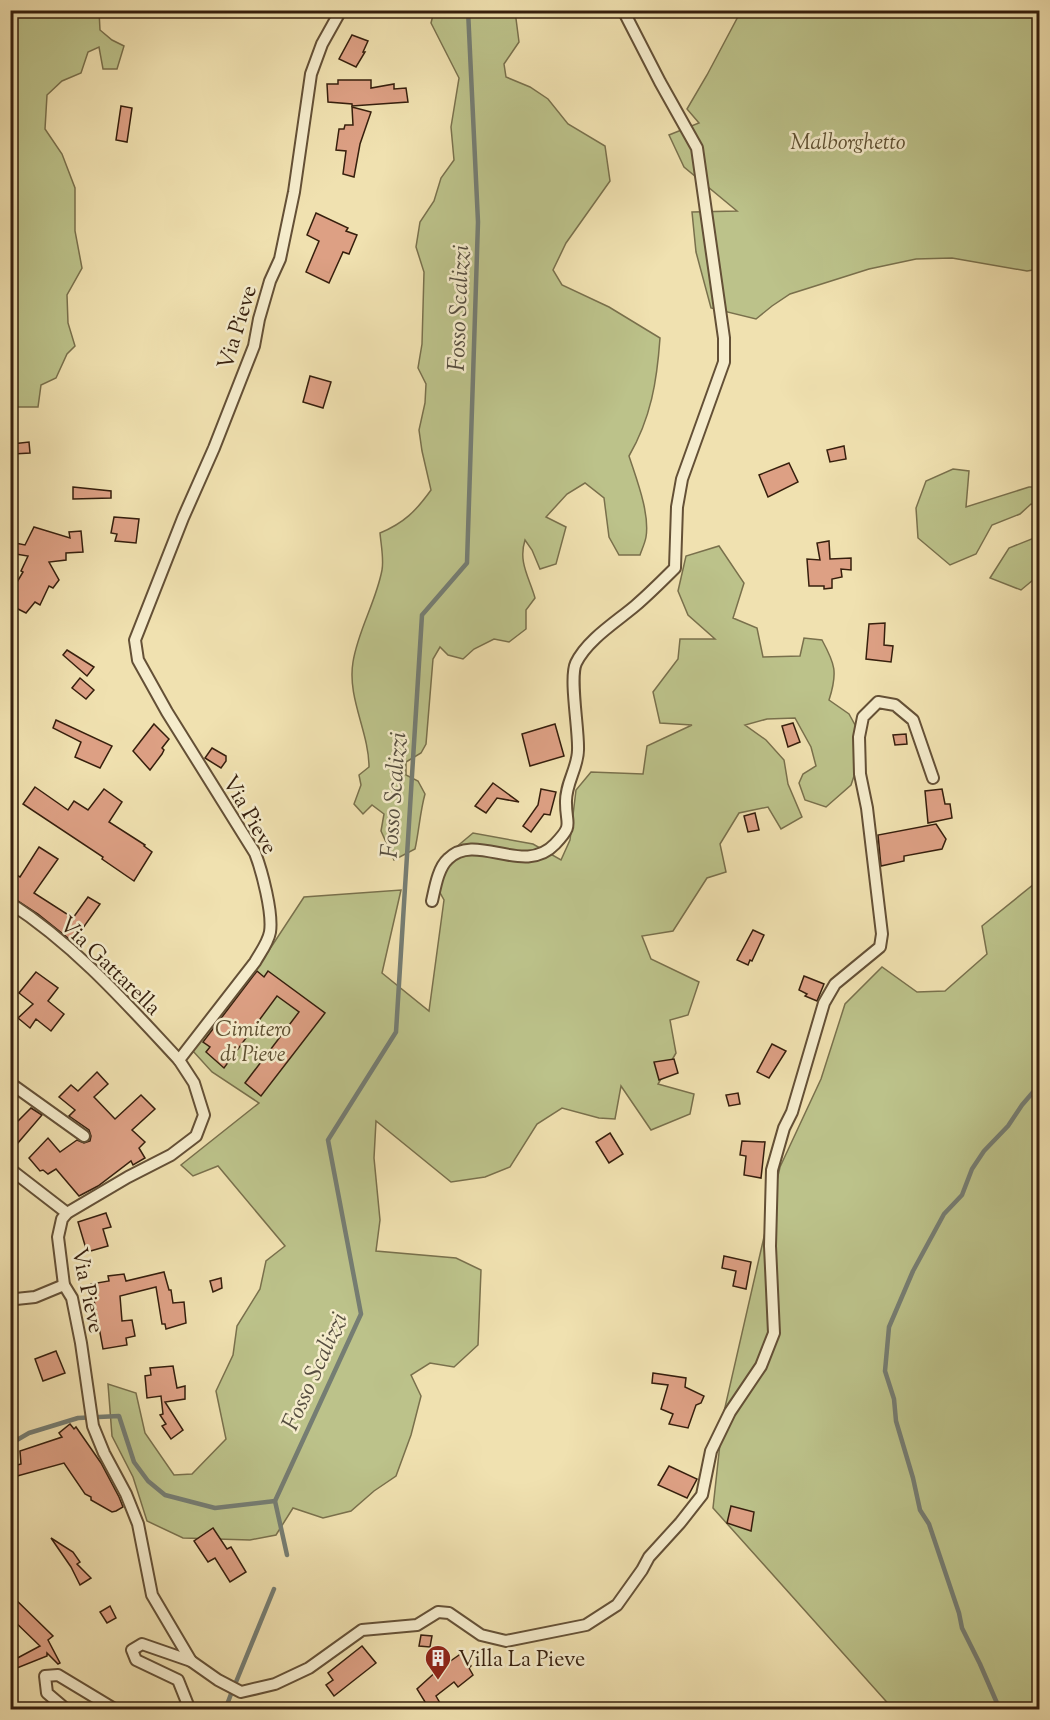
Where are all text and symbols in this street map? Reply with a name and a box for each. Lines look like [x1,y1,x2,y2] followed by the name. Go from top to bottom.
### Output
[790,128,906,160] park label: Malborghetto
[441,244,479,372] water label: Fosso Scalizzi
[211,282,267,374] street label: Via Pieve
[374,731,416,859] water label: Fosso Scalizzi
[213,770,284,861] street label: Via Pieve
[51,910,167,1024] street label: Via Gattarella
[215,1015,291,1072] park label: Cimitero di Pieve
[61,1245,111,1336] street label: Via Pieve
[275,1307,357,1436] water label: Fosso Scalizzi
[423,1643,453,1681] building icon: Villa La Pieve
[458,1645,585,1677] place label: Villa La Pieve

